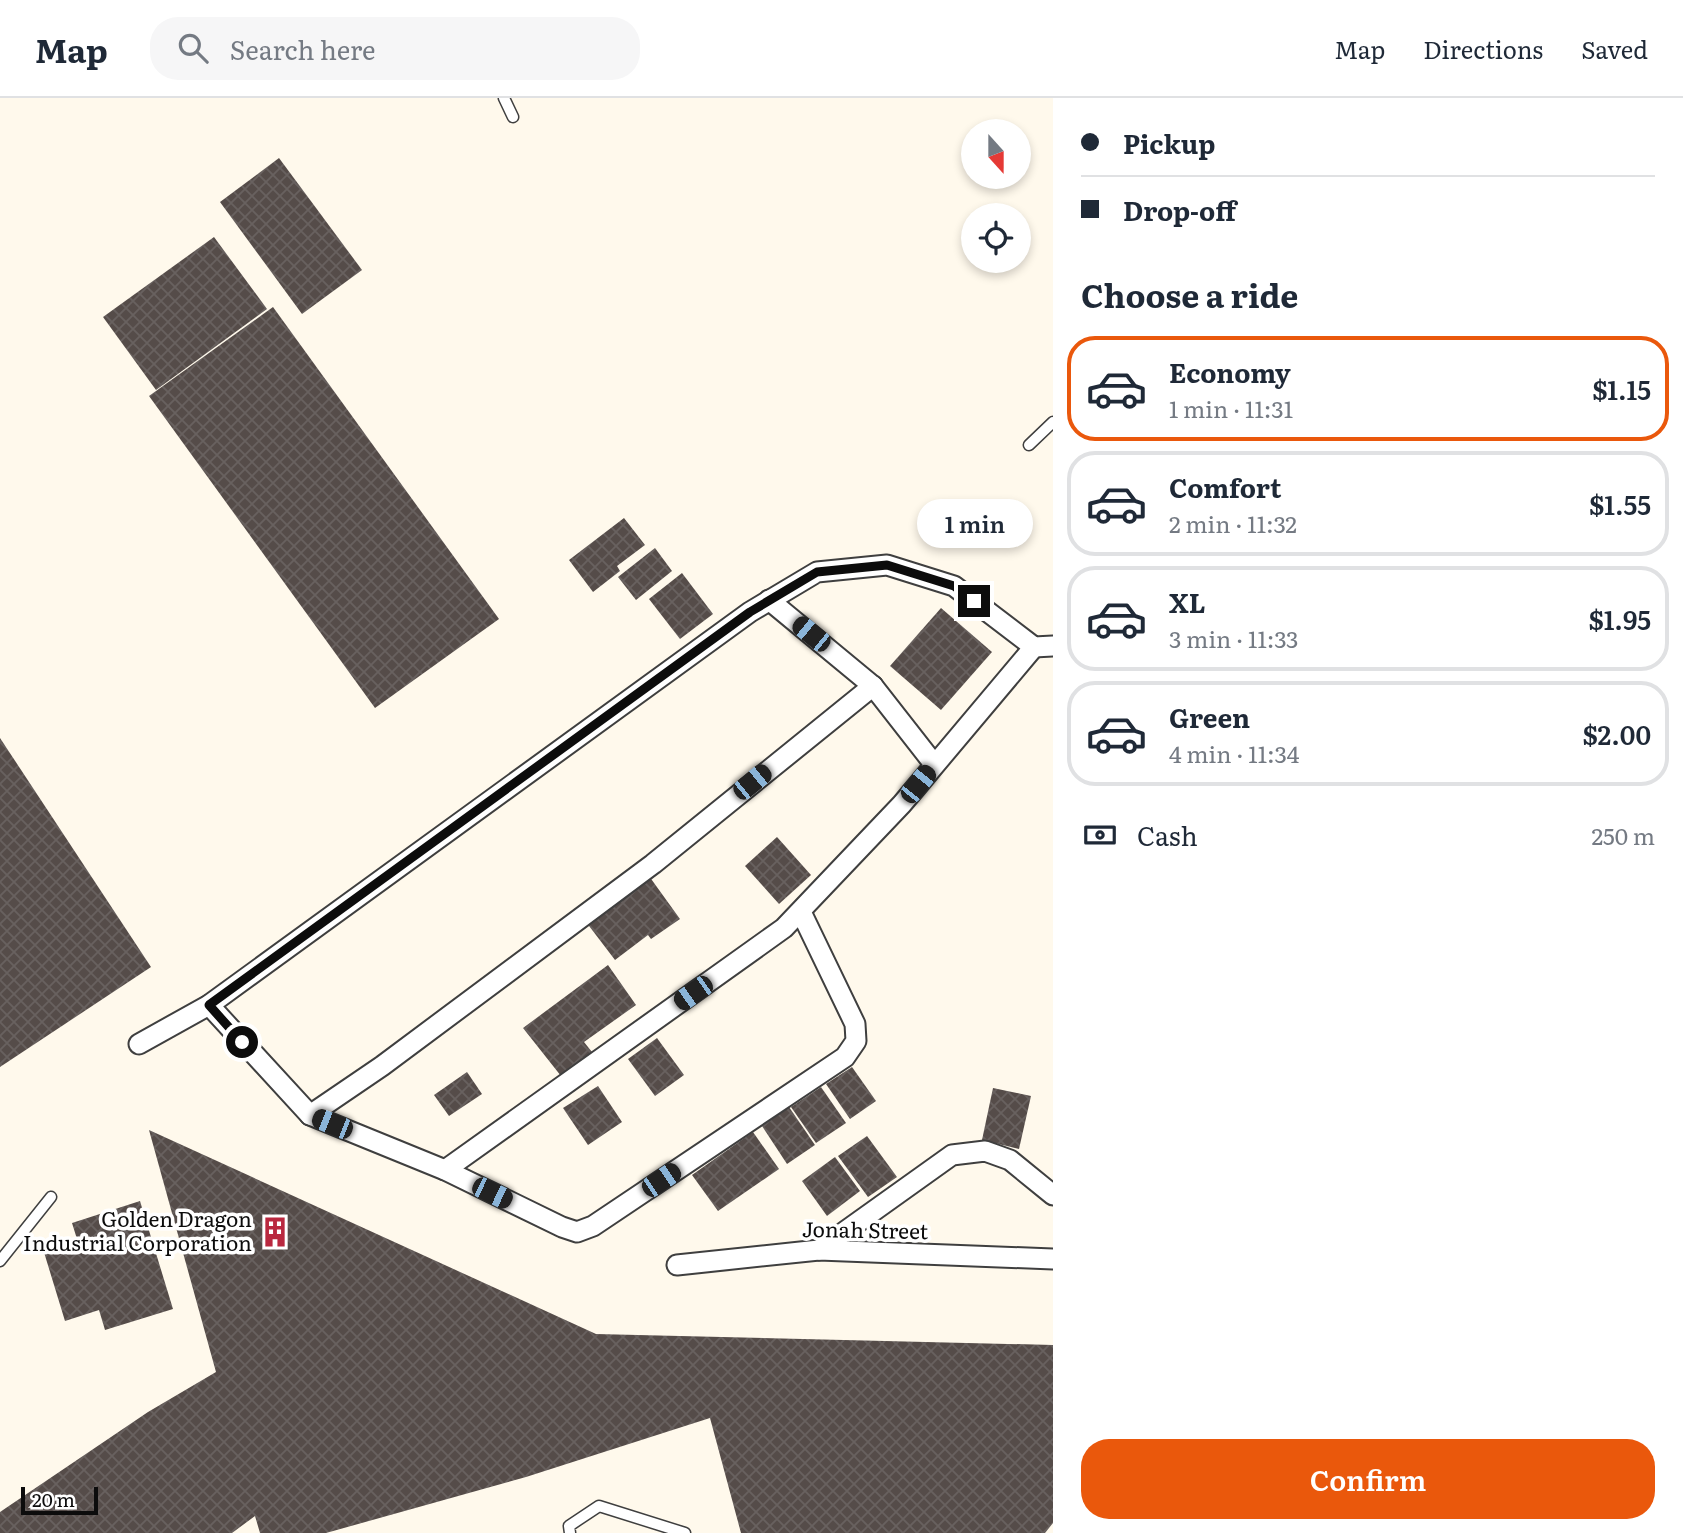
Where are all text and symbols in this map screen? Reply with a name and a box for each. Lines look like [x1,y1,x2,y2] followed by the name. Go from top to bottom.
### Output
[150,17,640,80] search box
[35,24,108,73] text: Map
[174,29,212,67] icon: search
[230,29,376,68] text: Search here
[1334,31,1385,66] text: Map
[1423,31,1543,66] text: Directions
[1581,31,1648,66] text: Saved
[961,119,1031,189] north arrow
[961,119,1031,273] map controls
[1123,123,1215,162] text: Pickup
[1123,190,1236,229] text: Drop-off
[961,203,1031,273] button: locate
[1081,270,1298,318] text: Choose a ride
[1169,352,1291,391] text: Economy
[1085,357,1148,420] icon: car
[1592,369,1651,408] text: $1.15
[1169,391,1293,425] text: 1 min · 11:31
[1169,467,1281,506] text: Comfort
[1085,472,1148,535] icon: car
[1589,484,1651,523] text: $1.55
[916,500,1032,548] callout: 1 min
[945,506,1005,540] text: 1 min
[1169,506,1297,540] text: 2 min · 11:32
[1169,582,1206,621] text: XL
[958,585,990,617] route end
[1085,587,1148,650] icon: car
[1589,599,1651,638] text: $1.95
[789,613,834,655] car
[1169,621,1299,655] text: 3 min · 11:33
[1169,697,1250,736] text: Green
[1085,702,1148,765] icon: car
[1582,714,1651,753] text: $2.00
[1169,736,1300,770] text: 4 min · 11:34
[730,761,775,803] car
[897,761,940,807] car
[1137,815,1198,854] text: Cash
[1081,816,1119,854] icon: cash
[1591,818,1655,852] text: 250 m
[670,972,717,1014] car
[226,1026,258,1058] route start
[309,1106,356,1142] car
[638,1160,685,1200] car
[469,1174,516,1212] car
[23,1202,252,1257] place label: Golden Dragon Industrial Corporation
[802,1212,929,1245] street label: Jonah Street
[258,1215,292,1249] building icon: Golden Dragon Industrial Corporation
[1081,1439,1655,1519] button: Confirm
[21,1484,98,1516] scale bar
[32,1485,75,1513] text: 20 m

